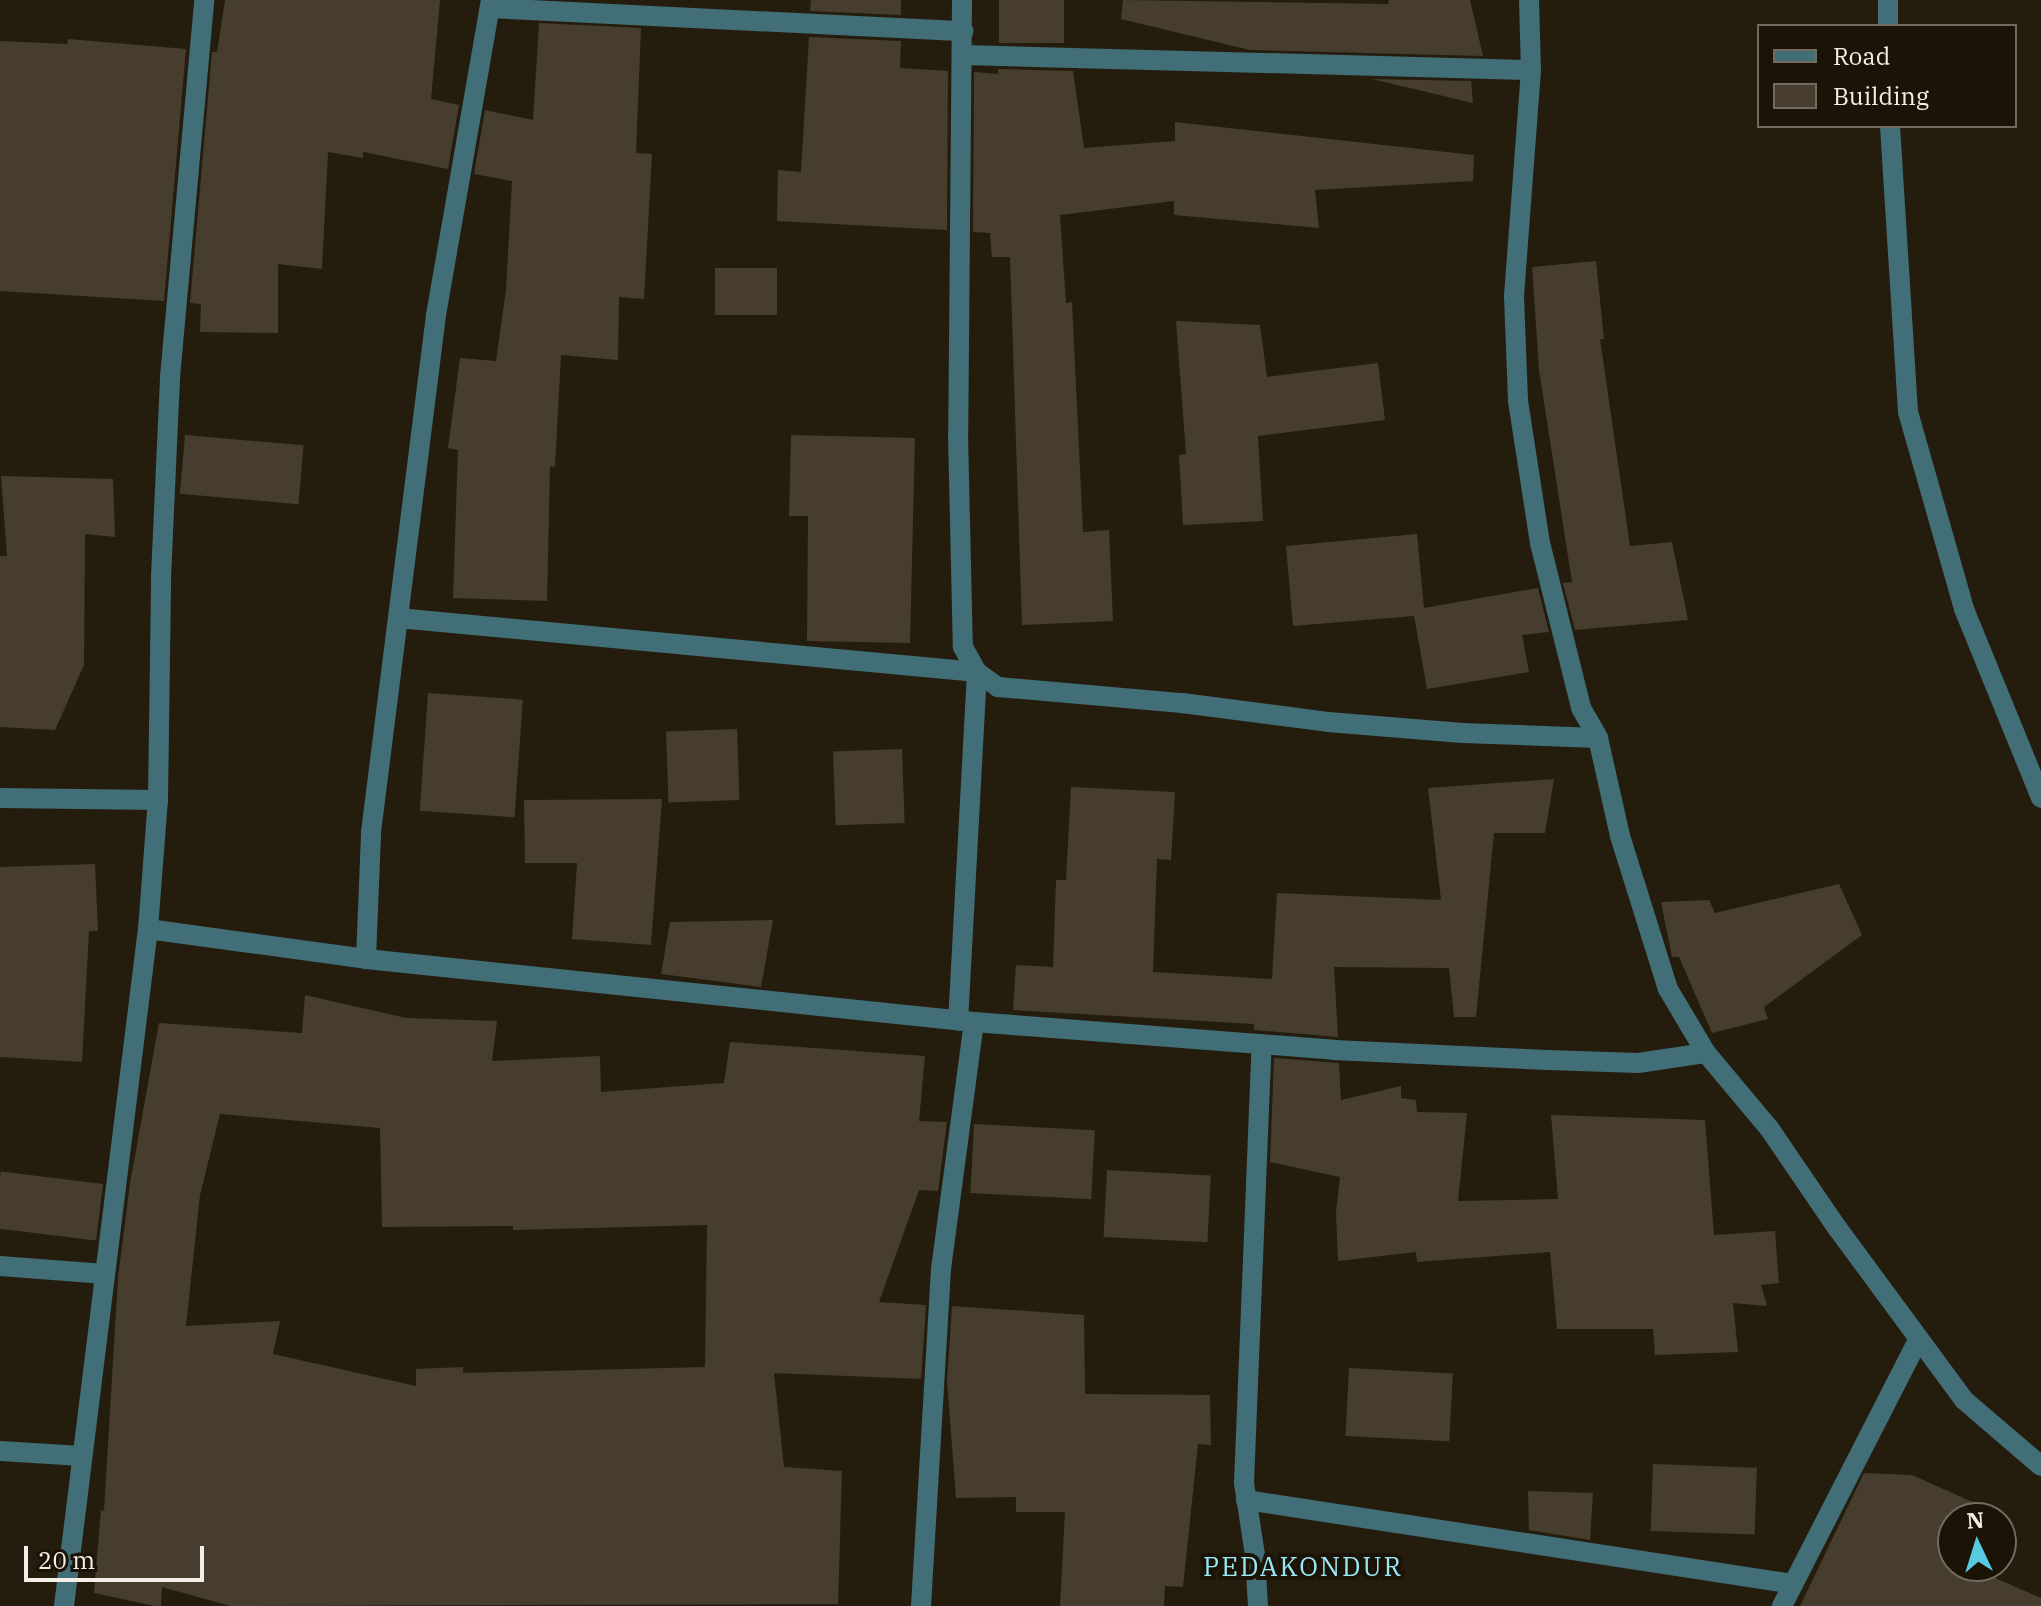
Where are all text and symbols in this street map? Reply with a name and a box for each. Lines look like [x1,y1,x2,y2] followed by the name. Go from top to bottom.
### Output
[1757,24,2017,128] legend
[1833,40,1890,72] text: Road
[1833,80,1929,112] text: Building
[1937,1502,2017,1582] north arrow
[1966,1504,1985,1535] text: N
[28,1530,208,1580] scale bar
[38,1544,95,1576] text: 20 m
[1203,1551,1403,1583] district label: PEDAKONDUR

